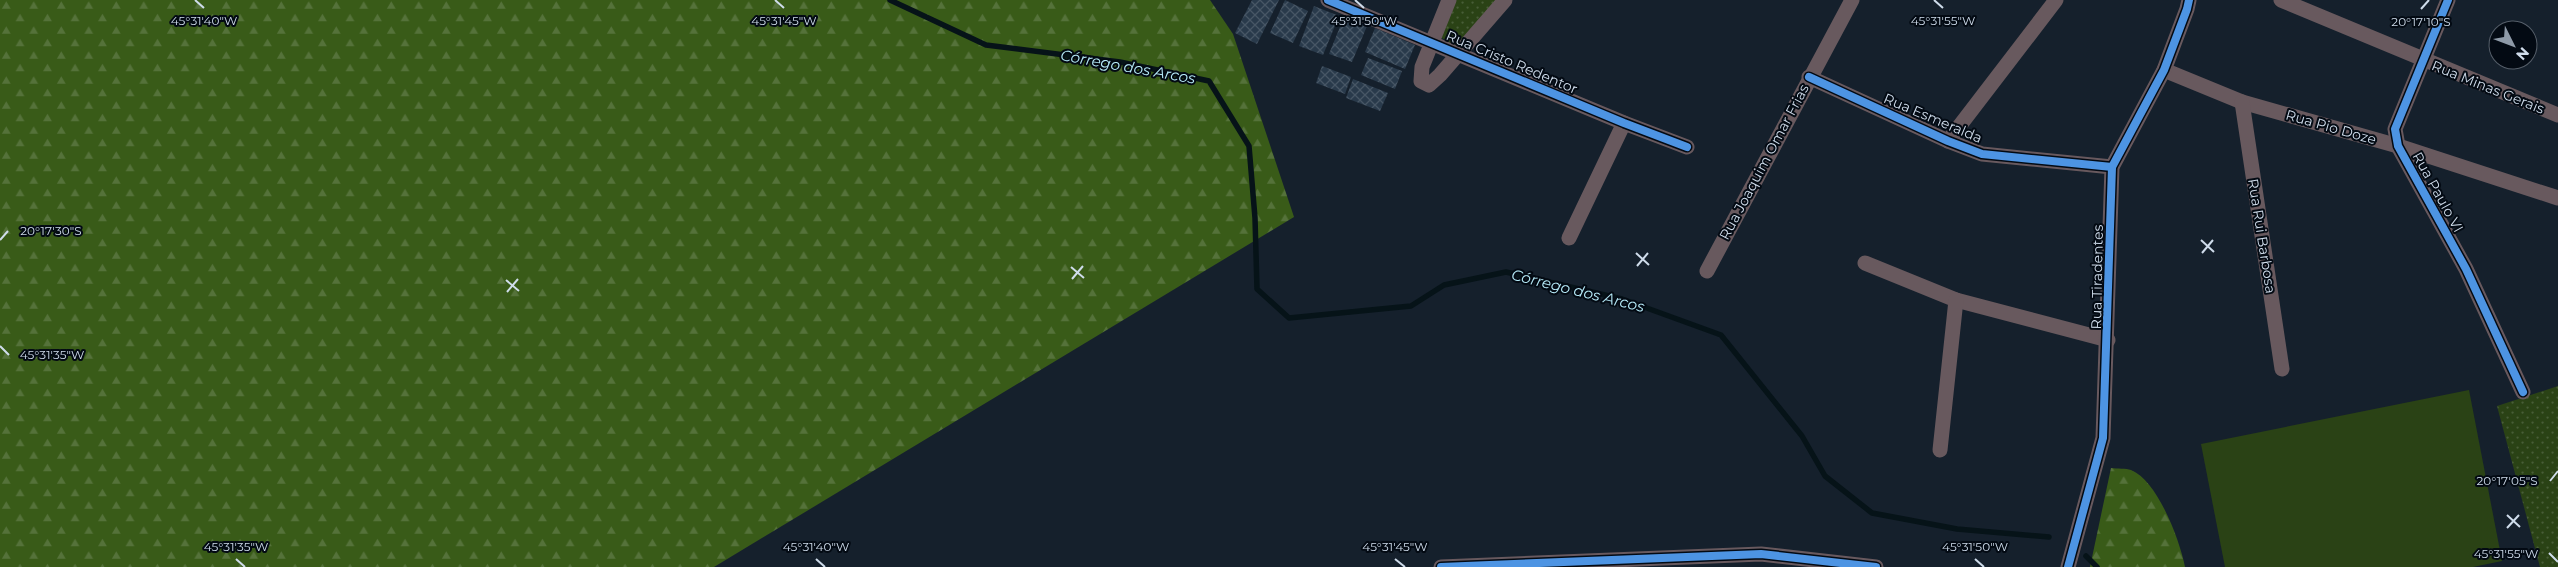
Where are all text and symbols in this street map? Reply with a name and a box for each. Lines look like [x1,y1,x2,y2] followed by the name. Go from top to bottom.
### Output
[171,13,237,28] text: 45°31'40"W
[751,13,817,28] text: 45°31'45"W
[1331,13,1397,28] text: 45°31'50"W
[1911,13,1975,28] text: 45°31'55"W
[2391,14,2451,29] text: 20°17'10"S
[2488,20,2538,70] north arrow
[1444,26,1581,98] street label: Rua Cristo Redentor
[2512,43,2533,64] text: N
[1059,45,1198,88] water label: Córrego dos Arcos
[2429,56,2547,118] street label: Rua Minas Gerais
[1715,81,1813,243] street label: Rua Joaquim Omar Frias
[1881,89,1985,147] street label: Rua Esmeralda
[2284,105,2378,149] street label: Rua Pio Doze
[2409,149,2467,235] street label: Rua Paulo VI
[2244,177,2280,295] street label: Rua Rui Barbosa
[20,223,82,238] text: 20°17'30"S
[2087,224,2107,329] street label: Rua Tiradentes
[1510,265,1647,316] water label: Córrego dos Arcos
[20,347,84,362] text: 45°31'35"W
[2476,473,2538,488] text: 20°17'05"S
[204,539,268,554] text: 45°31'35"W
[783,539,849,554] text: 45°31'40"W
[1362,539,1428,554] text: 45°31'45"W
[1942,539,2008,554] text: 45°31'50"W
[2474,546,2538,561] text: 45°31'55"W

